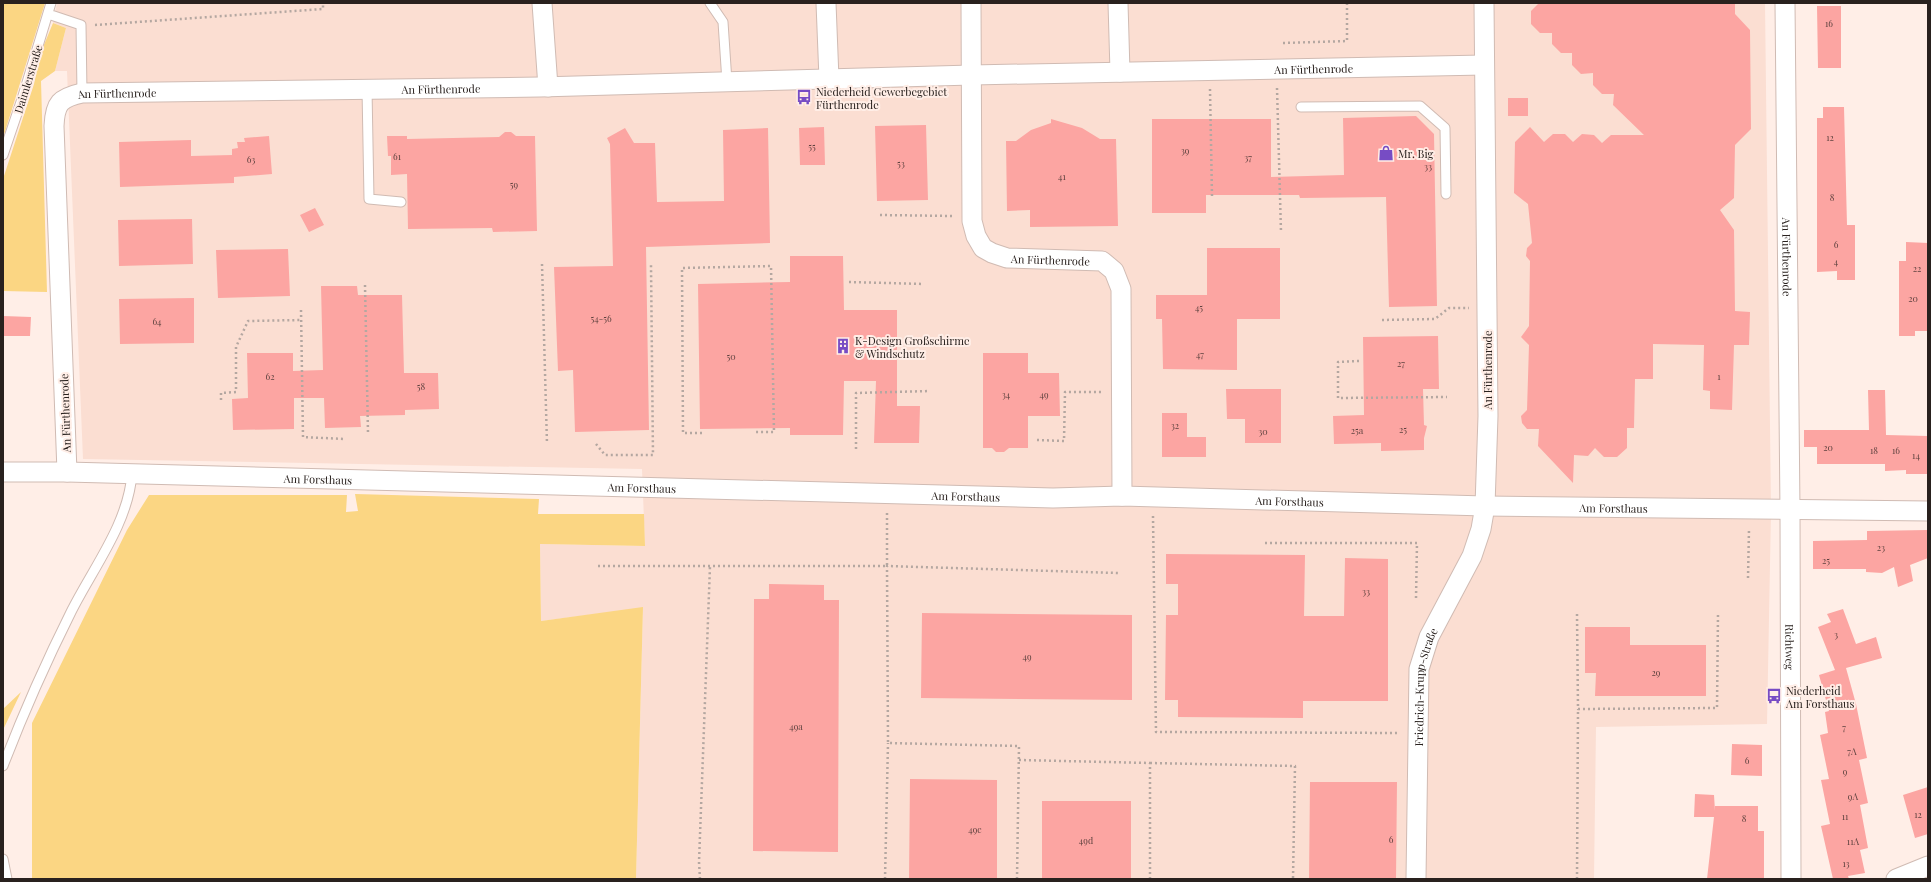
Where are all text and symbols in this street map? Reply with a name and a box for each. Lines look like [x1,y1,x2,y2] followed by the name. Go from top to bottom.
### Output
[1825,17,1833,29] house number: 16
[10,42,46,115] street label: Daimlerstraße
[1273,60,1354,77] street label: An Fürthenrode
[400,80,481,96] street label: An Fürthenrode
[816,84,947,112] place label: Niederheid Gewerbegebiet Fürthenrode
[75,85,157,102] street label: An Fürthenrode
[795,88,813,106] bus stop icon: Niederheid Gewerbegebiet Fürthenrode
[1826,131,1834,143] house number: 12
[808,140,816,152] house number: 55
[1181,144,1190,156] house number: 39
[1377,144,1395,162] shop icon: Mr. Big
[1398,146,1434,161] place label: Mr. Big
[393,150,402,162] house number: 61
[1244,151,1252,163] house number: 37
[247,153,255,165] house number: 63
[897,157,905,169] house number: 53
[1424,160,1432,172] house number: 33
[1058,170,1067,182] house number: 41
[510,178,519,190] house number: 59
[1830,191,1835,203] house number: 8
[1780,216,1795,297] street label: An Fürthenrode
[1834,238,1839,250] house number: 6
[1010,251,1091,268] street label: An Fürthenrode
[1834,255,1839,267] house number: 4
[1913,262,1921,274] house number: 22
[1908,292,1918,304] house number: 20
[1195,301,1203,313] house number: 45
[590,312,612,324] house number: 54-56
[152,315,162,327] house number: 64
[1480,330,1495,410] street label: An Fürthenrode
[855,333,970,361] place label: K-Design Großschirme & Windschutz
[834,337,852,355] building icon: K-Design Großschirme & Windschutz
[1196,348,1204,360] house number: 47
[726,350,736,362] house number: 50
[1397,357,1405,369] house number: 27
[266,370,274,382] house number: 62
[1717,370,1721,382] house number: 1
[56,373,74,454] street label: An Fürthenrode
[417,380,426,392] house number: 58
[1002,388,1011,400] house number: 34
[1039,388,1049,400] house number: 49
[1171,419,1179,431] house number: 32
[1399,423,1407,435] house number: 25
[1351,424,1364,436] house number: 25a
[1258,425,1268,437] house number: 30
[1823,441,1833,453] house number: 20
[1870,444,1878,456] house number: 18
[1892,444,1900,456] house number: 16
[1912,449,1920,461] house number: 14
[282,470,352,487] street label: Am Forsthaus
[606,479,676,496] street label: Am Forsthaus
[930,487,1000,504] street label: Am Forsthaus
[1254,492,1324,509] street label: Am Forsthaus
[1578,500,1648,515] street label: Am Forsthaus
[1877,541,1885,553] house number: 23
[1822,554,1830,566] house number: 25
[1362,585,1370,597] house number: 33
[1410,624,1440,747] street label: Friedrich-Krupp-Straße
[1783,624,1798,670] street label: Richtweg
[1834,628,1838,640] house number: 3
[1022,650,1032,662] house number: 49
[1652,666,1661,678] house number: 29
[1785,683,1855,711] place label: Niederheid Am Forsthaus
[1765,687,1783,705] bus stop icon: Niederheid Am Forsthaus
[789,720,803,732] house number: 49a
[1842,721,1846,733] house number: 7
[1847,745,1857,757] house number: 7A
[1745,754,1750,766] house number: 6
[1843,765,1848,777] house number: 9
[1848,790,1858,802] house number: 9A
[1914,808,1922,820] house number: 12
[1842,810,1849,822] house number: 11
[1742,812,1747,824] house number: 8
[968,823,982,835] house number: 49c
[1389,833,1394,845] house number: 6
[1079,834,1094,846] house number: 49d
[1847,835,1859,847] house number: 11A
[1842,857,1850,869] house number: 13

